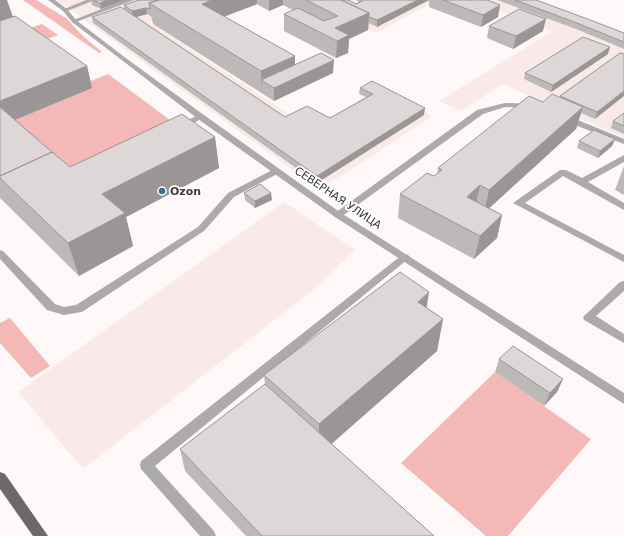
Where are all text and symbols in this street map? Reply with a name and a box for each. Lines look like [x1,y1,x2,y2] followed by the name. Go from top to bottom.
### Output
[292,164,384,232] street label: СЕВЕРНАЯ УЛИЦА
[170,185,201,198] place label: Ozon
[157,186,167,196] marker: Ozon

